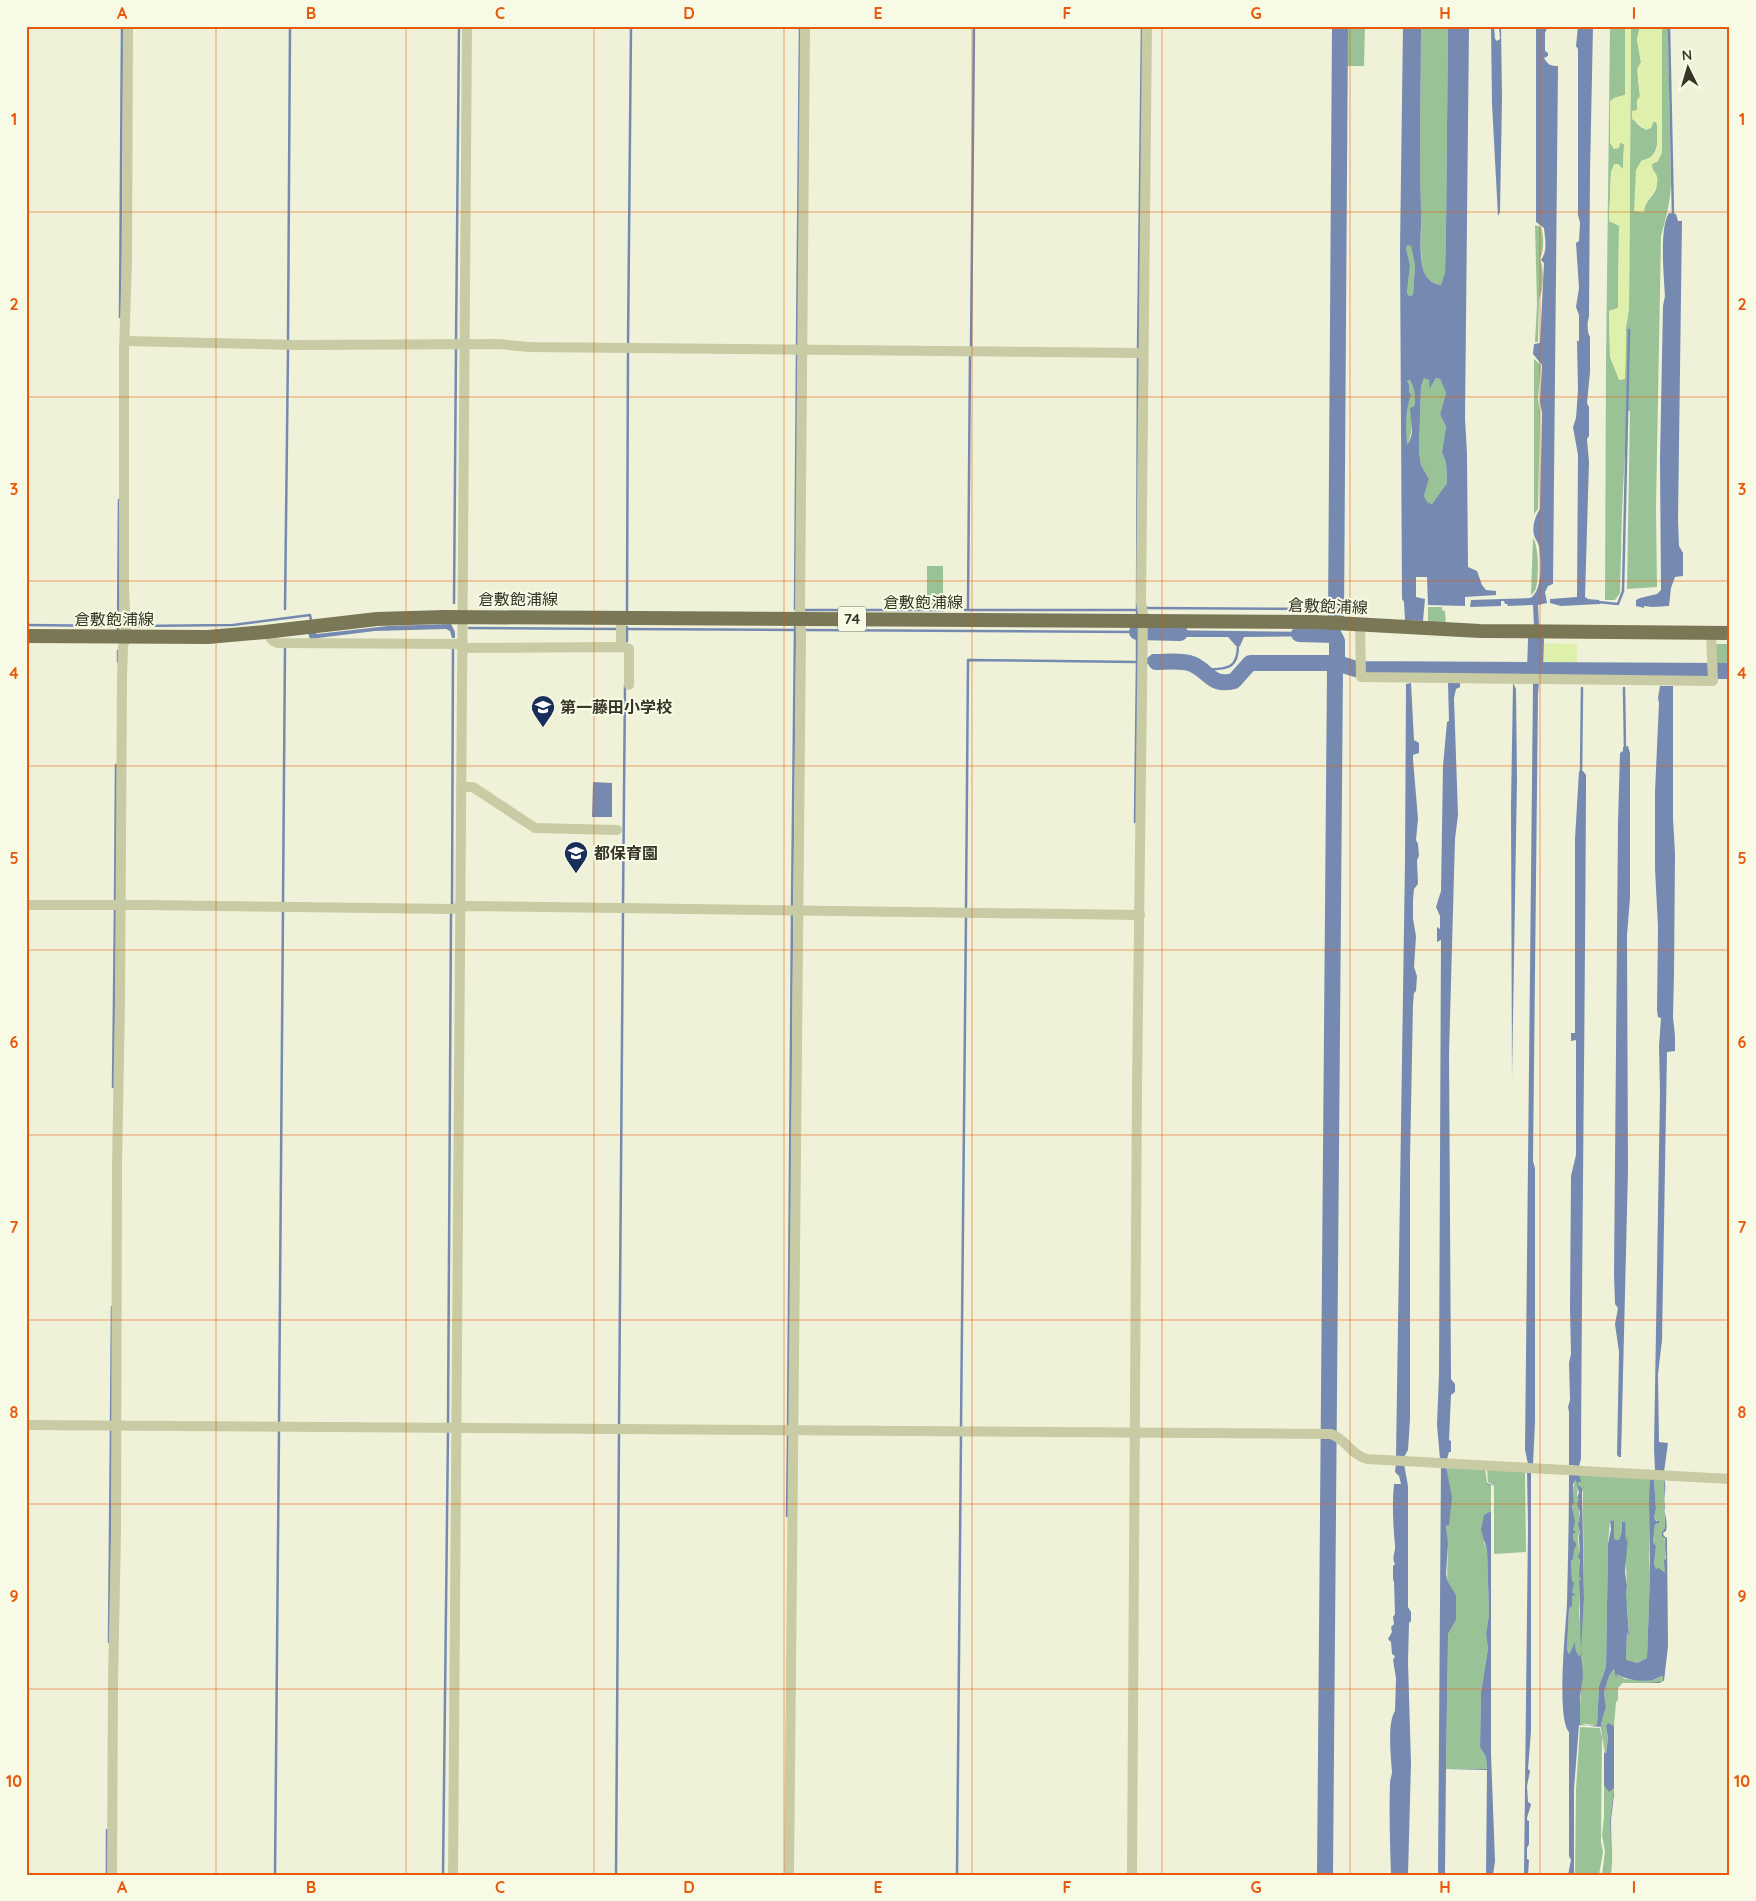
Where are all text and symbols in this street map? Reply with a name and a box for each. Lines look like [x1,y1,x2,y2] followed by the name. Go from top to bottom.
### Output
[117,3,128,23] text: A
[306,3,316,23] text: B
[495,3,505,23] text: C
[683,3,695,23] text: D
[873,3,883,23] text: E
[1063,3,1072,23] text: F
[1250,3,1262,23] text: G
[1439,3,1451,23] text: H
[1632,3,1636,23] text: I
[1664,42,1714,92] north arrow
[1681,46,1693,64] text: N
[11,109,17,129] text: 1
[1739,109,1745,129] text: 1
[9,294,19,314] text: 2
[1737,294,1747,314] text: 2
[10,479,18,499] text: 3
[1738,479,1746,499] text: 3
[478,589,558,609] street label: 倉敷飽浦線
[883,592,963,612] street label: 倉敷飽浦線
[1288,595,1368,617] street label: 倉敷飽浦線
[838,606,866,632] road number: 74
[74,609,154,629] street label: 倉敷飽浦線
[9,663,19,683] text: 4
[1737,663,1747,683] text: 4
[530,694,556,728] school or university icon: 第一藤田小学校
[560,697,672,717] place label: 第一藤田小学校
[563,840,589,874] school or university icon: 都保育園
[594,843,658,863] place label: 都保育園
[9,848,19,868] text: 5
[1737,848,1747,868] text: 5
[10,1032,19,1052] text: 6
[1738,1032,1747,1052] text: 6
[10,1217,19,1237] text: 7
[1738,1217,1747,1237] text: 7
[10,1402,19,1422] text: 8
[1738,1402,1747,1422] text: 8
[9,1586,19,1606] text: 9
[1737,1586,1747,1606] text: 9
[6,1771,22,1791] text: 10
[1734,1771,1750,1791] text: 10
[117,1877,128,1897] text: A
[306,1877,316,1897] text: B
[495,1877,505,1897] text: C
[683,1877,695,1897] text: D
[873,1877,883,1897] text: E
[1063,1877,1072,1897] text: F
[1250,1877,1262,1897] text: G
[1439,1877,1451,1897] text: H
[1632,1877,1636,1897] text: I

